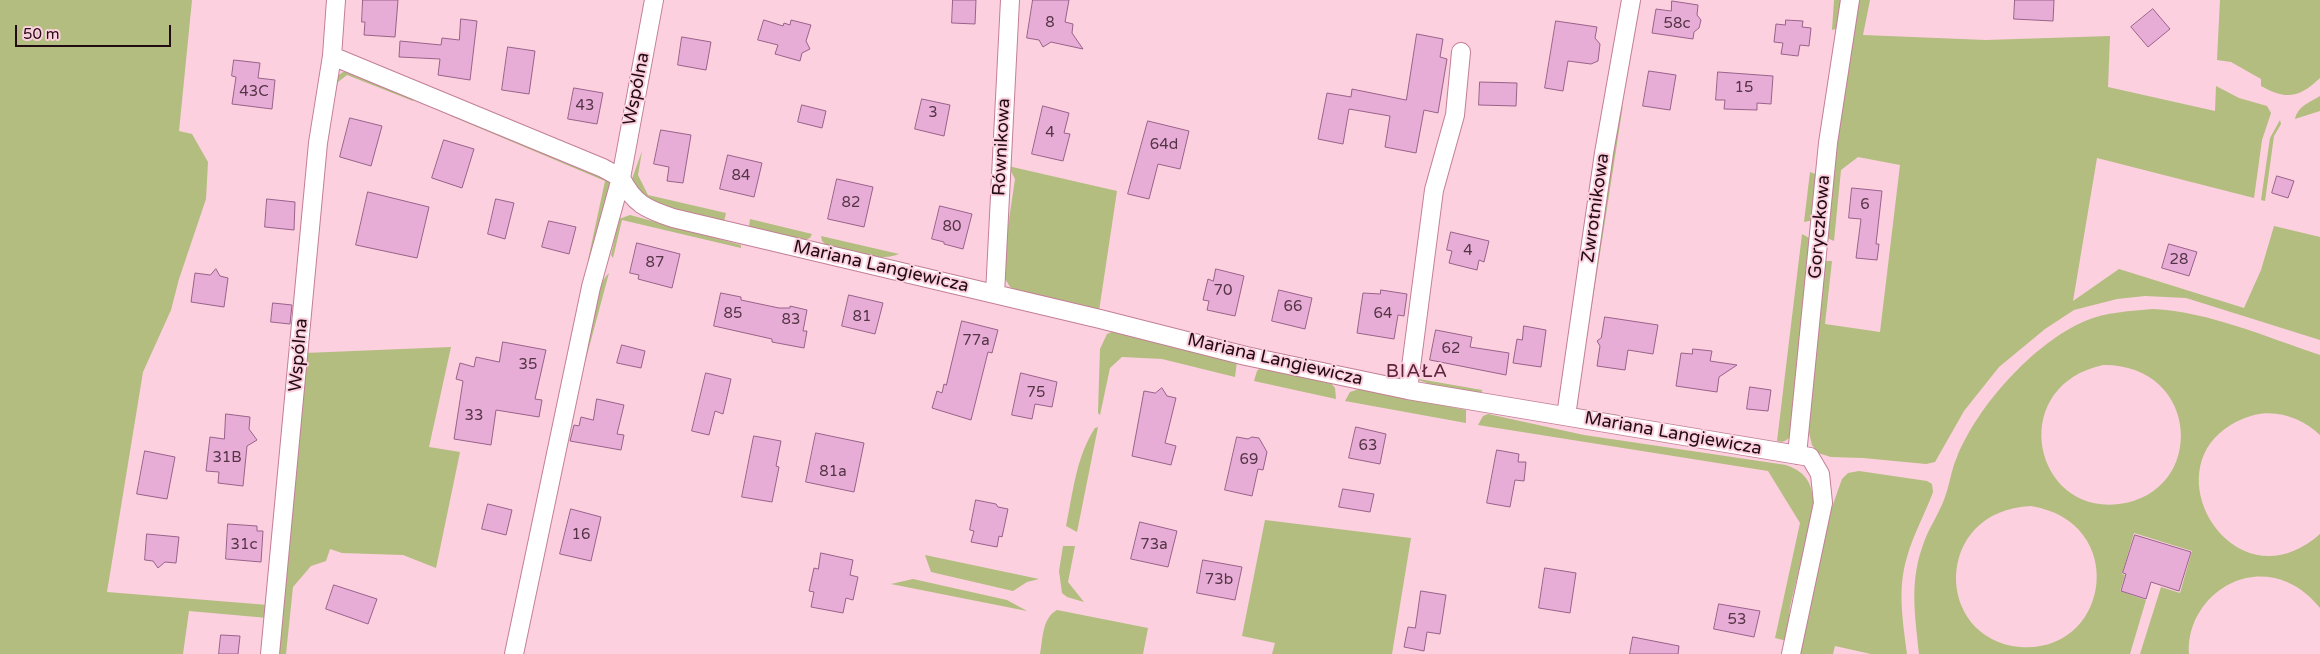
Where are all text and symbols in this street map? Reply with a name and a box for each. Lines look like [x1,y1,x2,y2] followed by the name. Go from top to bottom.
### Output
[1045,14,1055,32] house number: 8
[18,15,174,47] scale bar
[1664,15,1690,33] house number: 58c
[23,25,60,43] text: 50 m
[619,51,655,127] street label: Wspólna
[1735,79,1753,97] house number: 15
[239,83,269,101] house number: 43C
[576,97,594,115] house number: 43
[989,97,1015,197] street label: Równikowa
[928,104,938,122] house number: 3
[1045,124,1055,142] house number: 4
[1150,136,1178,154] house number: 64d
[1578,152,1614,264] street label: Zwrotnikowa
[732,167,750,185] house number: 84
[1805,174,1835,280] street label: Goryczkowa
[842,194,860,212] house number: 82
[1860,196,1870,214] house number: 6
[943,218,961,236] house number: 80
[791,236,971,298] street label: Mariana Langiewicza
[1463,242,1473,260] house number: 4
[2170,251,2188,269] house number: 28
[646,254,664,272] house number: 87
[1214,282,1232,300] house number: 70
[1284,298,1302,316] house number: 66
[724,305,742,323] house number: 85
[1374,305,1392,323] house number: 64
[853,308,871,326] house number: 81
[782,311,800,329] house number: 83
[285,317,313,393] street label: Wspólna
[1185,329,1365,391] street label: Mariana Langiewicza
[962,332,990,350] house number: 77a
[1442,340,1460,358] house number: 62
[519,356,537,374] house number: 35
[1385,361,1449,383] district label: BIAŁA
[1027,384,1045,402] house number: 75
[465,407,483,425] house number: 33
[1583,408,1763,460] street label: Mariana Langiewicza
[1359,437,1377,455] house number: 63
[212,449,242,467] house number: 31B
[1240,451,1258,469] house number: 69
[819,463,847,481] house number: 81a
[572,526,590,544] house number: 16
[231,536,257,554] house number: 31c
[1140,536,1168,554] house number: 73a
[1205,571,1233,589] house number: 73b
[1728,611,1746,629] house number: 53

